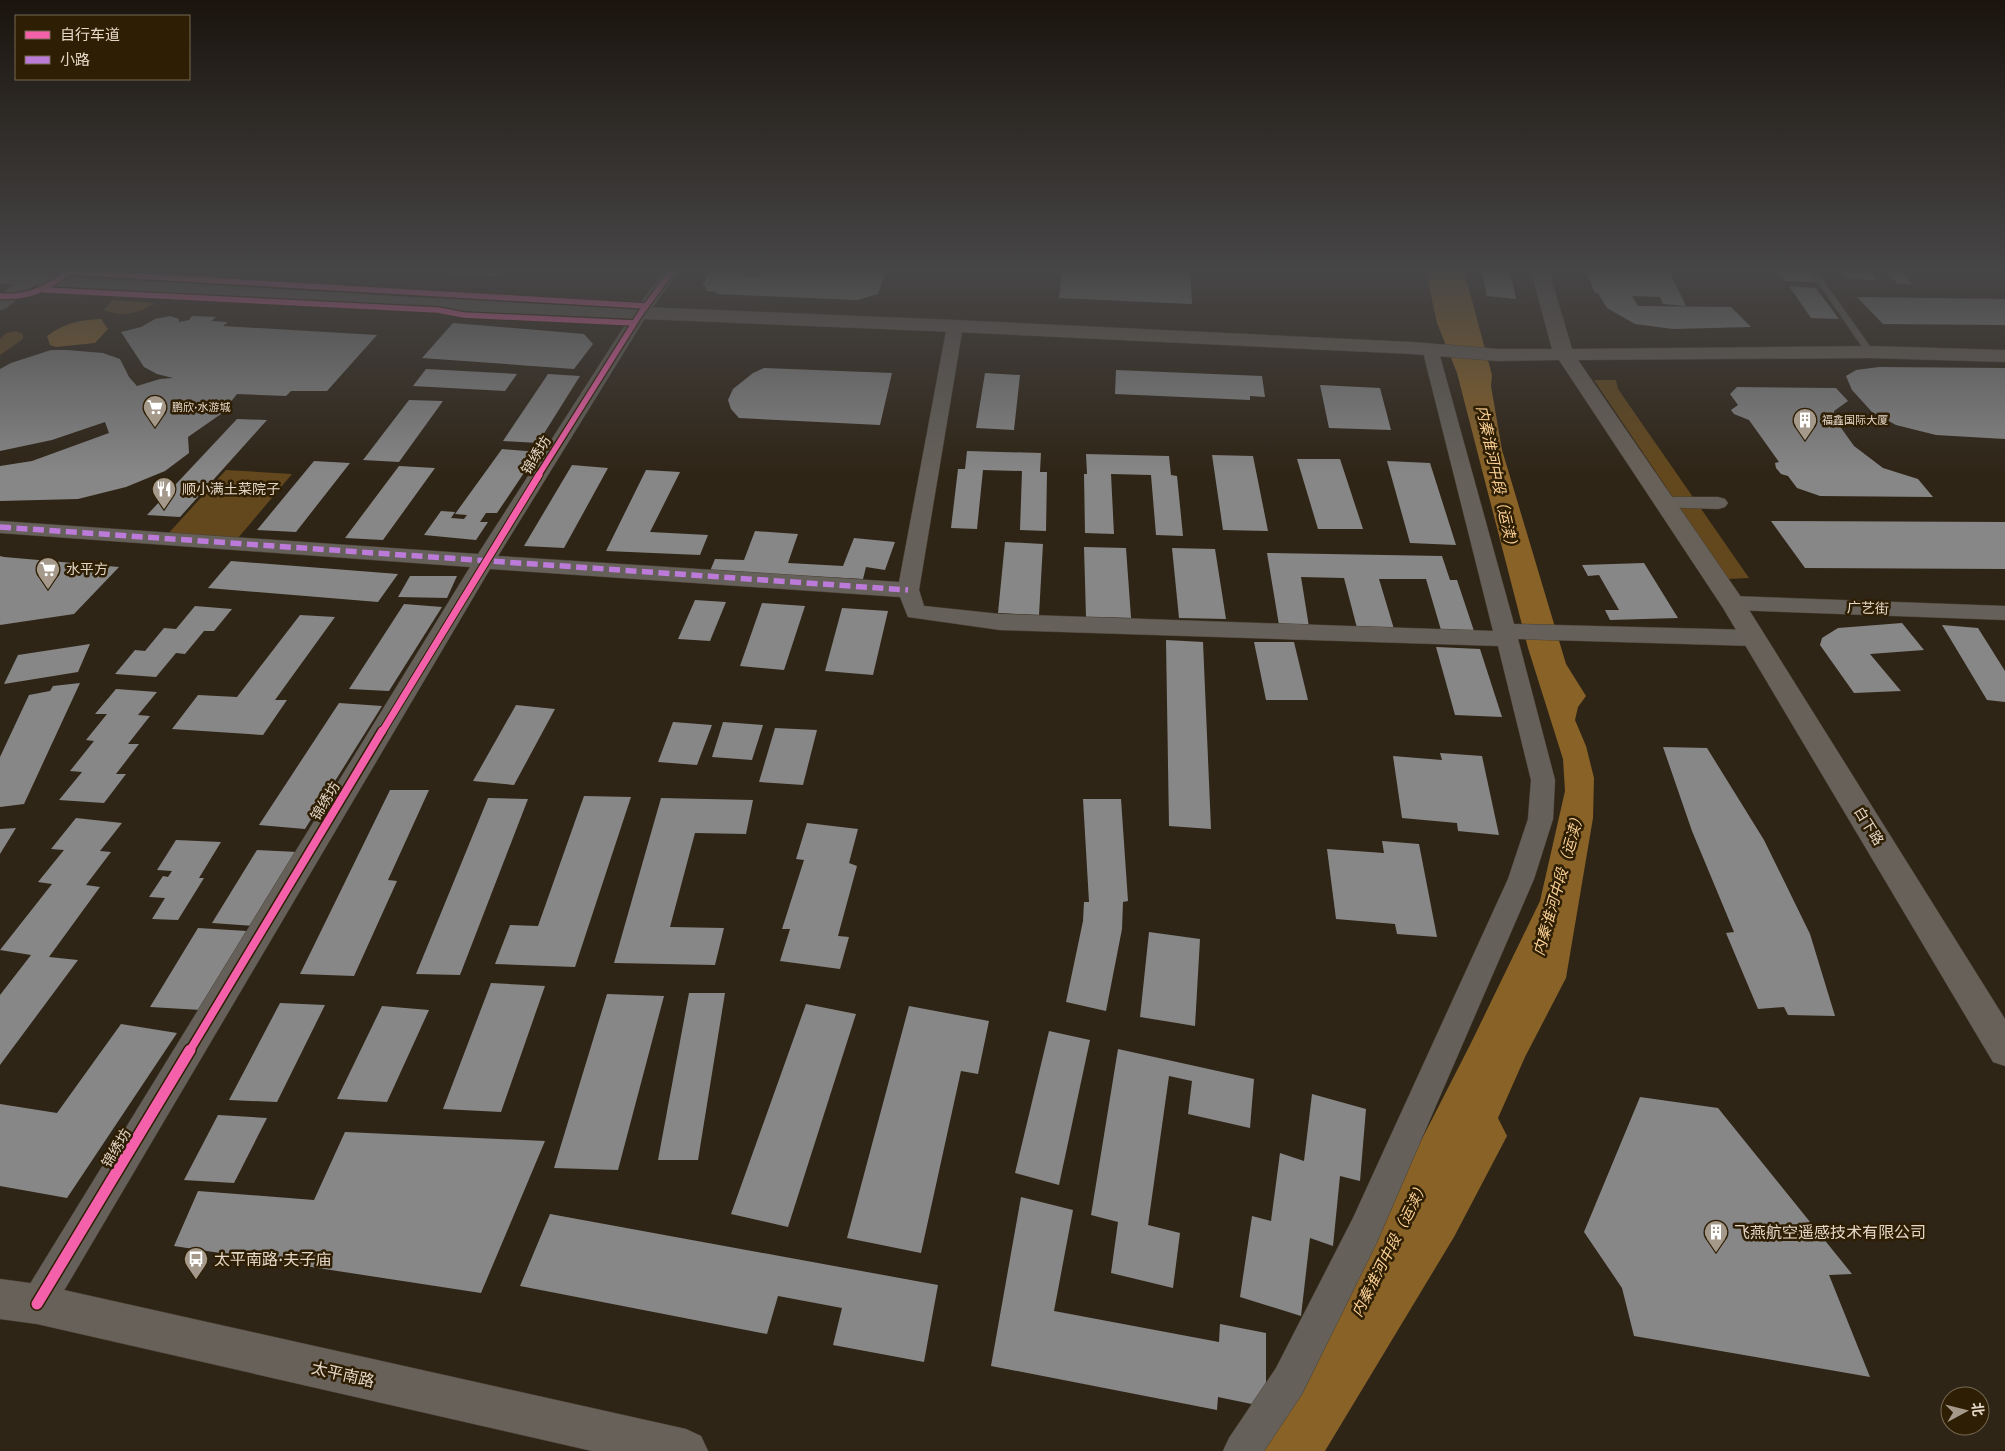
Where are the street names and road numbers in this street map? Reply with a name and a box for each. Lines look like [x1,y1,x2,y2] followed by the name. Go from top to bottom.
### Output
[517,432,555,478] street label: 锦绣坊
[1847,598,1889,618] street label: 广艺街
[306,778,344,824] street label: 锦绣坊
[1850,803,1888,849] street label: 白下路
[97,1125,135,1171] street label: 锦绣坊
[310,1357,376,1391] street label: 太平南路

